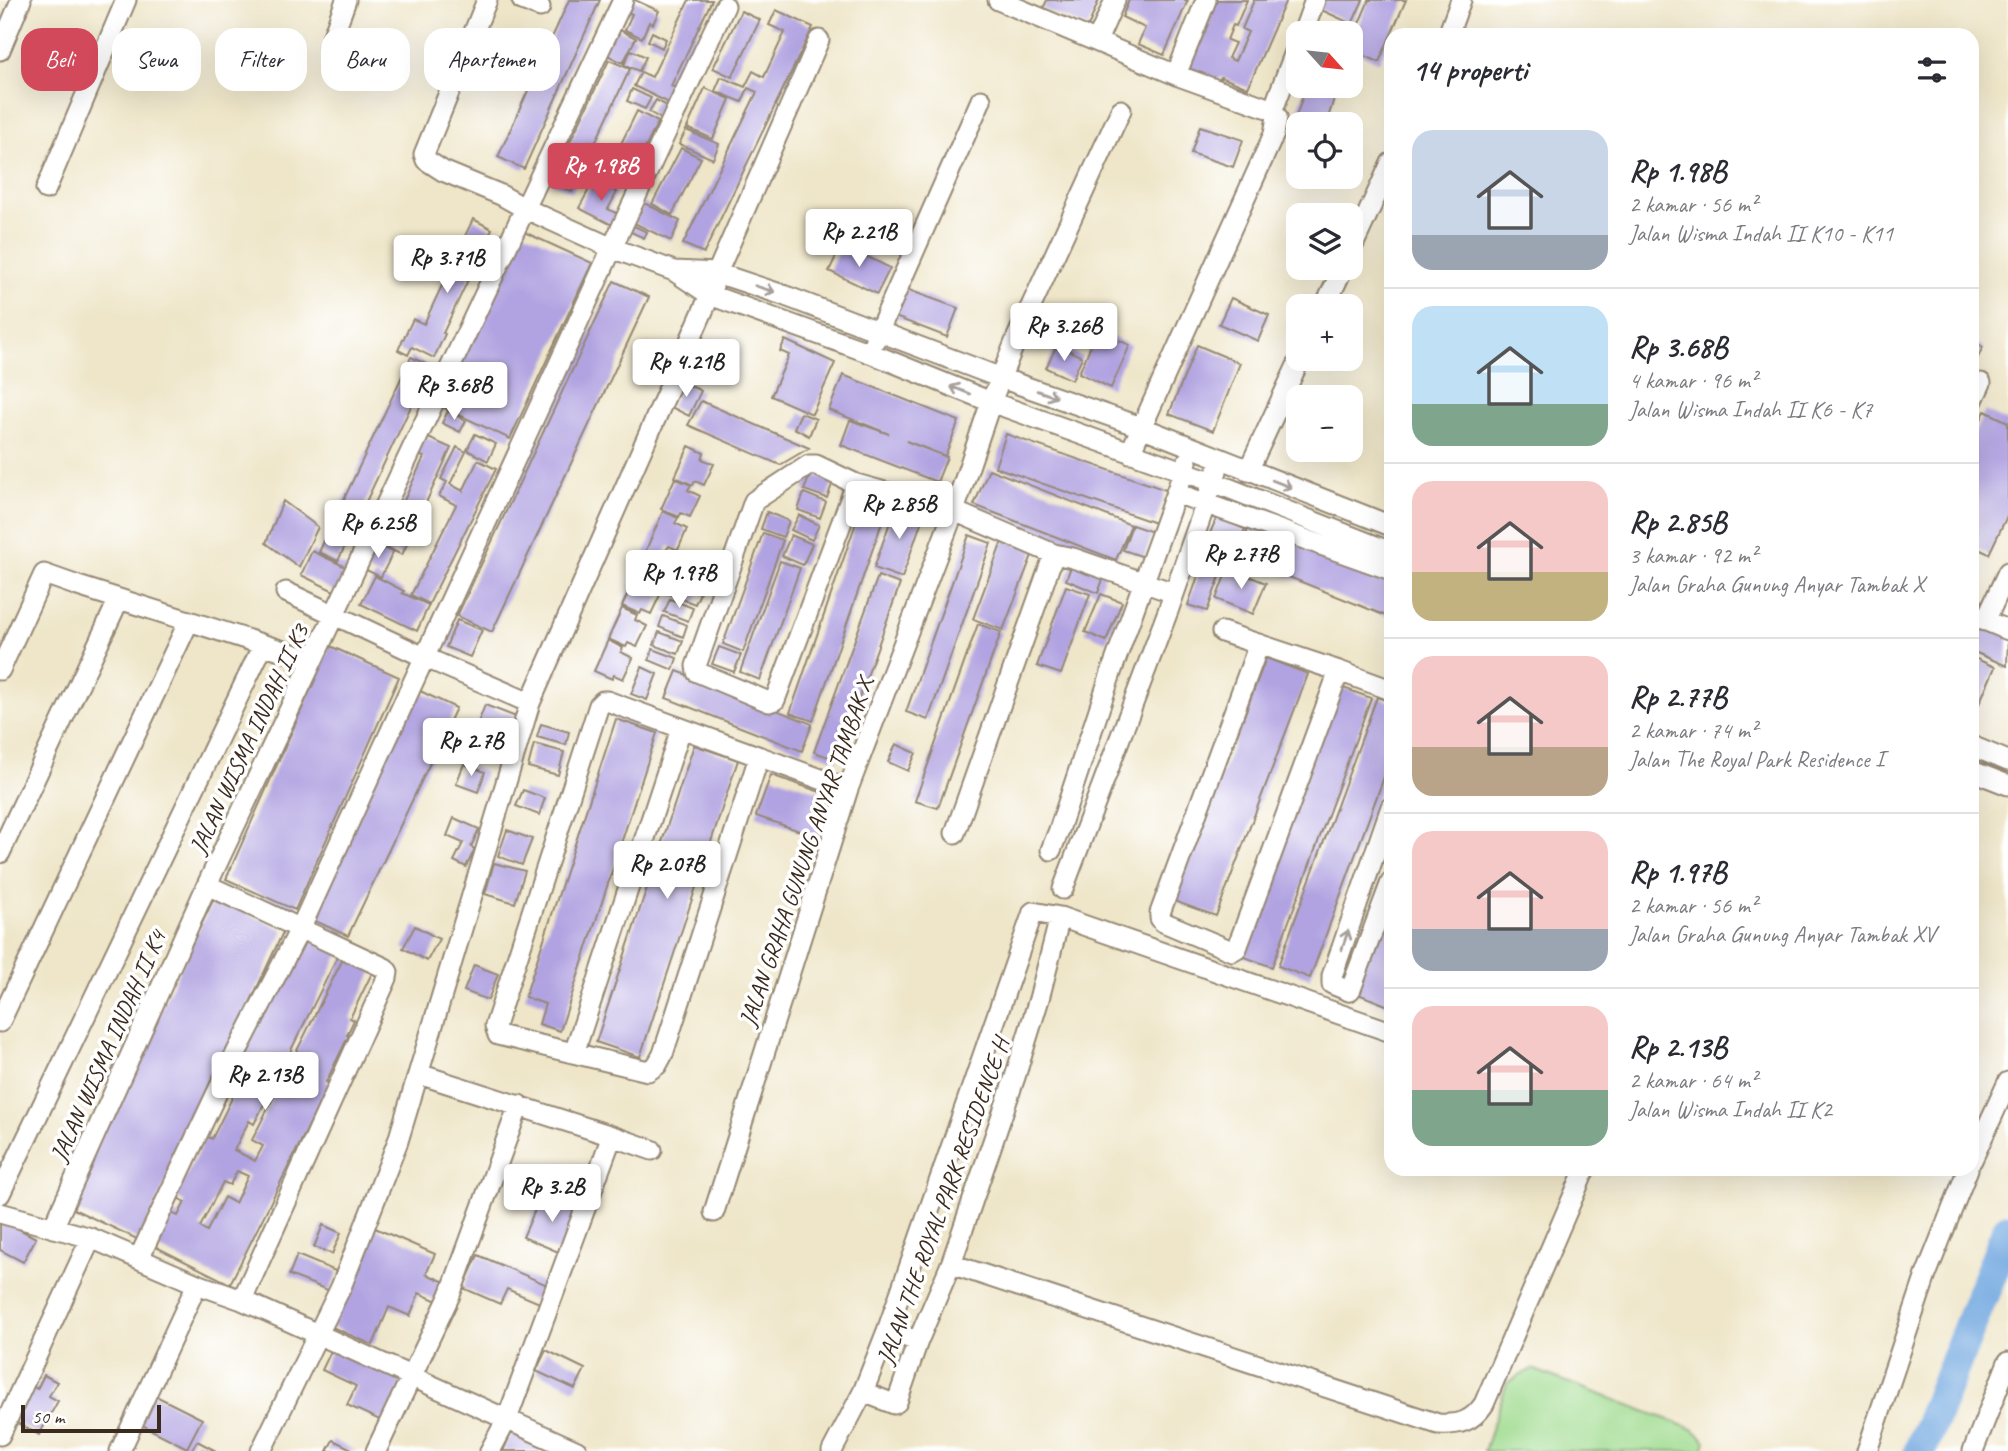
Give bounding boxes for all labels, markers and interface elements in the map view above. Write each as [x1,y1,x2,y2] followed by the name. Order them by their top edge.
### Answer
[1286,21,1363,98] north arrow
[1286,21,1363,462] map controls
[21,28,98,91] chip: Beli
[112,28,201,91] chip: Sewa
[215,28,307,91] chip: Filter
[321,28,410,91] chip: Baru
[424,28,560,91] chip: Apartemen
[1412,51,1527,89] text: 14 properti
[1913,51,1951,89] icon: filters
[1286,112,1363,189] button: locate
[529,144,673,203] pin: Rp 1.98B
[564,151,638,180] text: Rp 1.98B
[1629,152,1726,190] text: Rp 1.98B
[1468,158,1552,242] icon: home
[1629,190,1757,219] text: 2 kamar · 56 m²
[1286,203,1363,280] button: layers
[787,210,931,269] pin: Rp 2.21B
[822,217,896,246] text: Rp 2.21B
[1629,219,1893,248] text: Jalan Wisma Indah II K10 - K11
[375,236,519,295] pin: Rp 3.71B
[410,243,484,272] text: Rp 3.71B
[753,284,775,296] one-way arrow
[1286,294,1363,371] button: +
[992,304,1136,363] pin: Rp 3.26B
[1026,311,1102,340] text: Rp 3.26B
[1629,328,1727,366] text: Rp 3.68B
[1468,334,1552,418] icon: home
[614,340,758,399] pin: Rp 4.21B
[649,347,723,376] text: Rp 4.21B
[382,362,526,422] pin: Rp 3.68B
[1629,366,1757,395] text: 4 kamar · 96 m²
[416,370,492,399] text: Rp 3.68B
[950,382,972,395] one-way arrow
[1286,385,1363,462] button: −
[1035,389,1057,401] one-way arrow
[1629,395,1872,424] text: Jalan Wisma Indah II K6 - K7
[1271,478,1293,491] one-way arrow
[827,482,971,541] pin: Rp 2.85B
[862,489,936,518] text: Rp 2.85B
[306,500,450,560] pin: Rp 6.25B
[1629,503,1726,541] text: Rp 2.85B
[341,508,415,537] text: Rp 6.25B
[1468,509,1552,593] icon: home
[1169,532,1313,591] pin: Rp 2.77B
[1204,539,1278,568] text: Rp 2.77B
[1629,541,1757,570] text: 3 kamar · 92 m²
[607,550,751,610] pin: Rp 1.97B
[642,558,716,587] text: Rp 1.97B
[1629,570,1924,599] text: Jalan Graha Gunung Anyar Tambak X
[182,618,316,859] street label: JALAN WISMA INDAH II K3
[732,671,881,1031] street label: JALAN GRAHA GUNUNG ANYAR TAMBAK X
[1629,678,1726,716] text: Rp 2.77B
[1468,684,1552,768] icon: home
[1629,716,1757,745] text: 2 kamar · 74 m²
[406,718,536,778] pin: Rp 2.7B
[439,726,503,755] text: Rp 2.7B
[1629,745,1884,774] text: Jalan The Royal Park Residence I
[595,842,739,901] pin: Rp 2.07B
[630,849,704,878] text: Rp 2.07B
[1629,853,1726,891] text: Rp 1.97B
[1468,859,1552,943] icon: home
[1629,891,1757,920] text: 2 kamar · 56 m²
[1629,920,1936,949] text: Jalan Graha Gunung Anyar Tambak XV
[43,924,173,1167] street label: JALAN WISMA INDAH II K4
[1339,930,1352,952] one-way arrow
[1629,1028,1727,1066] text: Rp 2.13B
[870,1031,1017,1369] street label: JALAN THE ROYAL PARK RESIDENCE H
[1468,1034,1552,1118] icon: home
[193,1052,337,1112] pin: Rp 2.13B
[228,1060,302,1089] text: Rp 2.13B
[1629,1066,1757,1095] text: 2 kamar · 64 m²
[1629,1095,1832,1124] text: Jalan Wisma Indah II K2
[487,1164,617,1224] pin: Rp 3.2B
[520,1172,584,1201] text: Rp 3.2B
[21,1402,161,1434] scale bar
[32,1405,64,1429] text: 50 m

